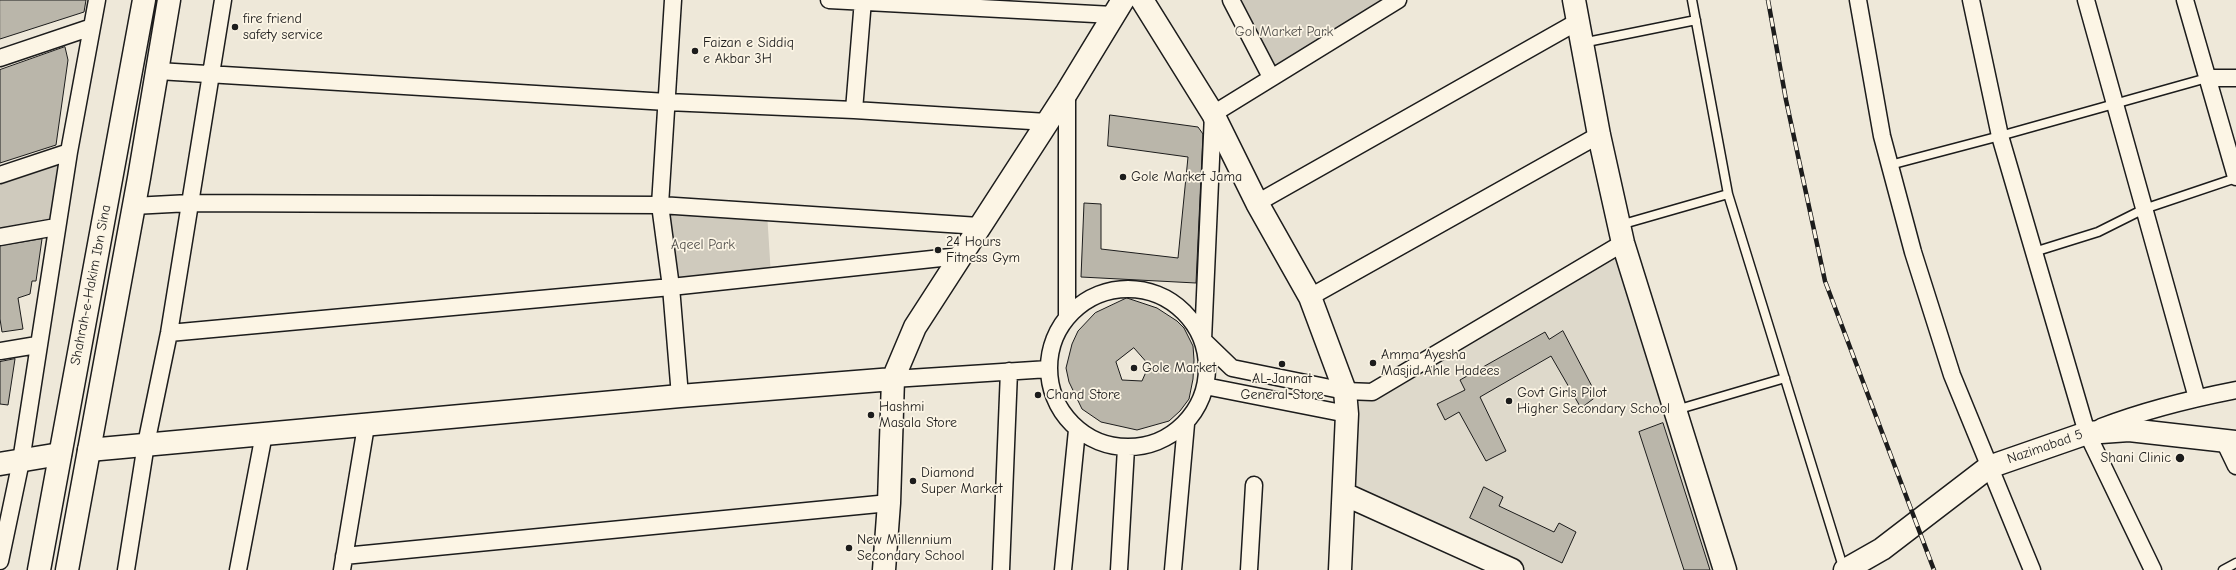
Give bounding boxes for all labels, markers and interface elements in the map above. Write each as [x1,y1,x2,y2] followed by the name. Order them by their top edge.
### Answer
[243,11,323,44] place label: fire friend safety service
[230,22,240,32] marker: fire friend safety service
[1235,24,1333,40] park label: Gol Market Park
[703,35,794,68] place label: Faizan e Siddiq e Akbar 3H
[690,46,700,56] marker: Faizan e Siddiq e Akbar 3H
[1131,169,1242,185] place label: Gole Market Jama
[1118,172,1128,182] marker: Gole Market Jama
[67,203,115,367] street label: Shahrah-e-Hakim Ibn Sina
[946,234,1020,266] place label: 24 Hours Fitness Gym
[671,237,735,253] park label: Aqeel Park
[933,245,943,255] marker: 24 Hours Fitness Gym
[1381,347,1499,380] place label: Amma Ayesha Masjid Ahle Hadees
[1368,358,1378,368] marker: Amma Ayesha Masjid Ahle Hadees
[1277,359,1287,369] marker: AL-Jannat General Store
[1142,360,1216,376] place label: Gole Market
[1129,363,1139,373] marker: Gole Market
[1240,371,1324,404] place label: AL-Jannat General Store
[1517,385,1670,418] place label: Govt Girls Pilot Higher Secondary School
[1046,387,1120,403] place label: Chand Store
[1033,390,1043,400] marker: Chand Store
[1504,396,1514,406] marker: Govt Girls Pilot Higher Secondary School
[879,399,957,432] place label: Hashmi Masala Store
[866,410,876,420] marker: Hashmi Masala Store
[2005,426,2085,468] street label: Nazimabad 5
[2100,450,2171,466] place label: Shani Clinic
[2174,452,2186,464] marker: Shani Clinic
[921,465,1003,498] place label: Diamond Super Market
[908,476,918,486] marker: Diamond Super Market
[857,532,965,564] place label: New Millennium Secondary School
[844,543,854,553] marker: New Millennium Secondary School

